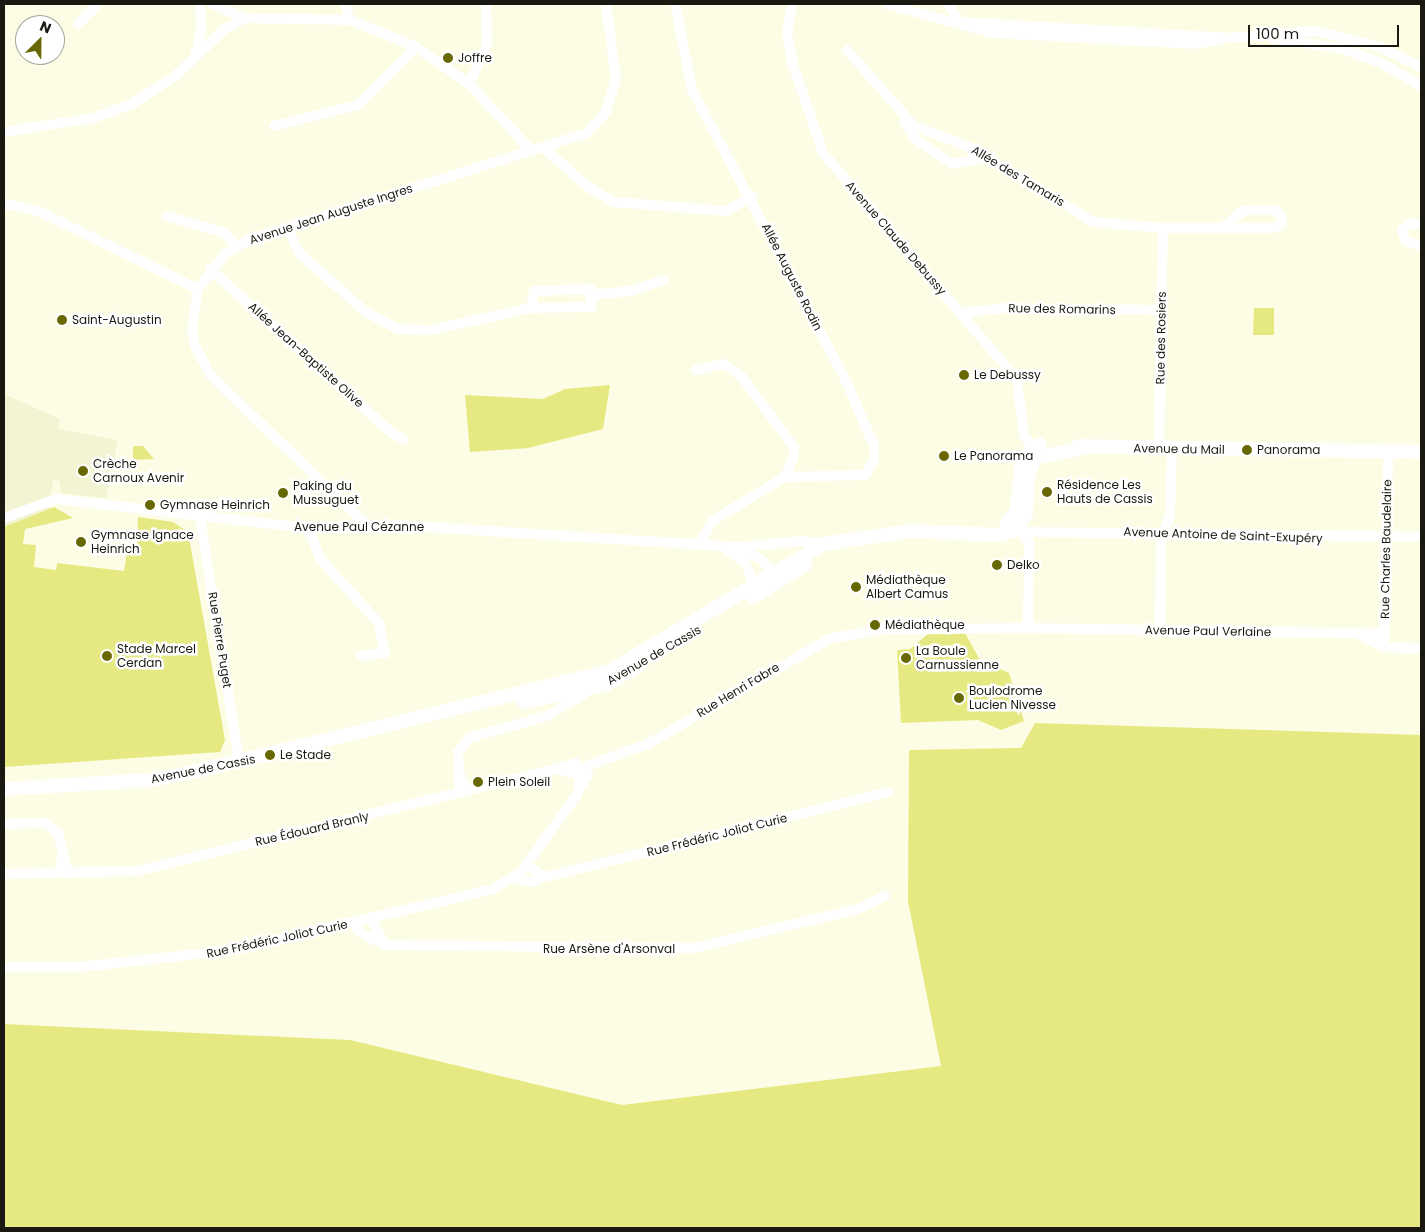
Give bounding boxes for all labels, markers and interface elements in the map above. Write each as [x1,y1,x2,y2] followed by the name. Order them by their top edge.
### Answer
[15,15,65,65] north arrow
[1250,15,1401,47] scale bar
[37,16,54,38] text: N
[1256,23,1299,44] text: 100 m
[458,51,492,65] place label: Joffre
[442,52,454,64] marker: Joffre
[969,143,1067,209] street label: Allée des Tamaris
[843,178,949,298] street label: Avenue Claude Debussy
[248,181,414,247] street label: Avenue Jean Auguste Ingres
[759,221,825,333] street label: Allée Auguste Rodin
[1153,291,1169,385] street label: Rue des Rosiers
[245,299,367,411] street label: Allée Jean-Baptiste Olive
[1008,301,1116,317] street label: Rue des Romarins
[72,313,162,327] place label: Saint-Augustin
[56,314,68,326] marker: Saint-Augustin
[974,368,1041,382] place label: Le Debussy
[958,369,970,381] marker: Le Debussy
[1133,441,1225,457] street label: Avenue du Mail
[1257,443,1320,457] place label: Panorama
[1241,444,1253,456] marker: Panorama
[954,449,1033,463] place label: Le Panorama
[938,450,950,462] marker: Le Panorama
[93,457,184,485] place label: Crèche Carnoux Avenir
[77,465,89,477] marker: Crèche Carnoux Avenir
[1057,478,1153,506] place label: Résidence Les Hauts de Cassis
[293,479,359,507] place label: Paking du Mussuguet
[1378,479,1394,619] street label: Rue Charles Baudelaire
[1041,486,1053,498] marker: Résidence Les Hauts de Cassis
[277,487,289,499] marker: Paking du Mussuguet
[160,498,270,512] place label: Gymnase Heinrich
[144,499,156,511] marker: Gymnase Heinrich
[294,520,424,534] street label: Avenue Paul Cézanne
[1123,524,1323,546] street label: Avenue Antoine de Saint-Exupéry
[91,528,194,556] place label: Gymnase Ignace Heinrich
[75,536,87,548] marker: Gymnase Ignace Heinrich
[1007,558,1040,572] place label: Delko
[991,559,1003,571] marker: Delko
[866,573,948,601] place label: Médiathèque Albert Camus
[850,581,862,593] marker: Médiathèque Albert Camus
[205,591,235,689] street label: Rue Pierre Puget
[885,618,965,632] place label: Médiathèque
[869,619,881,631] marker: Médiathèque
[604,622,704,688] street label: Avenue de Cassis
[1145,623,1271,639] street label: Avenue Paul Verlaine
[117,642,196,670] place label: Stade Marcel Cerdan
[916,644,999,672] place label: La Boule Carnussienne
[101,650,113,662] marker: Stade Marcel Cerdan
[900,652,912,664] marker: La Boule Carnussienne
[694,660,782,720] street label: Rue Henri Fabre
[969,684,1056,712] place label: Boulodrome Lucien Nivesse
[953,692,965,704] marker: Boulodrome Lucien Nivesse
[280,748,331,762] place label: Le Stade
[264,749,276,761] marker: Le Stade
[150,752,256,786] street label: Avenue de Cassis
[488,775,550,789] place label: Plein Soleil
[472,776,484,788] marker: Plein Soleil
[254,809,370,849] street label: Rue Édouard Branly
[645,811,789,859] street label: Rue Frédéric Joliot Curie
[205,917,349,961] street label: Rue Frédéric Joliot Curie
[543,942,675,956] street label: Rue Arsène d'Arsonval

